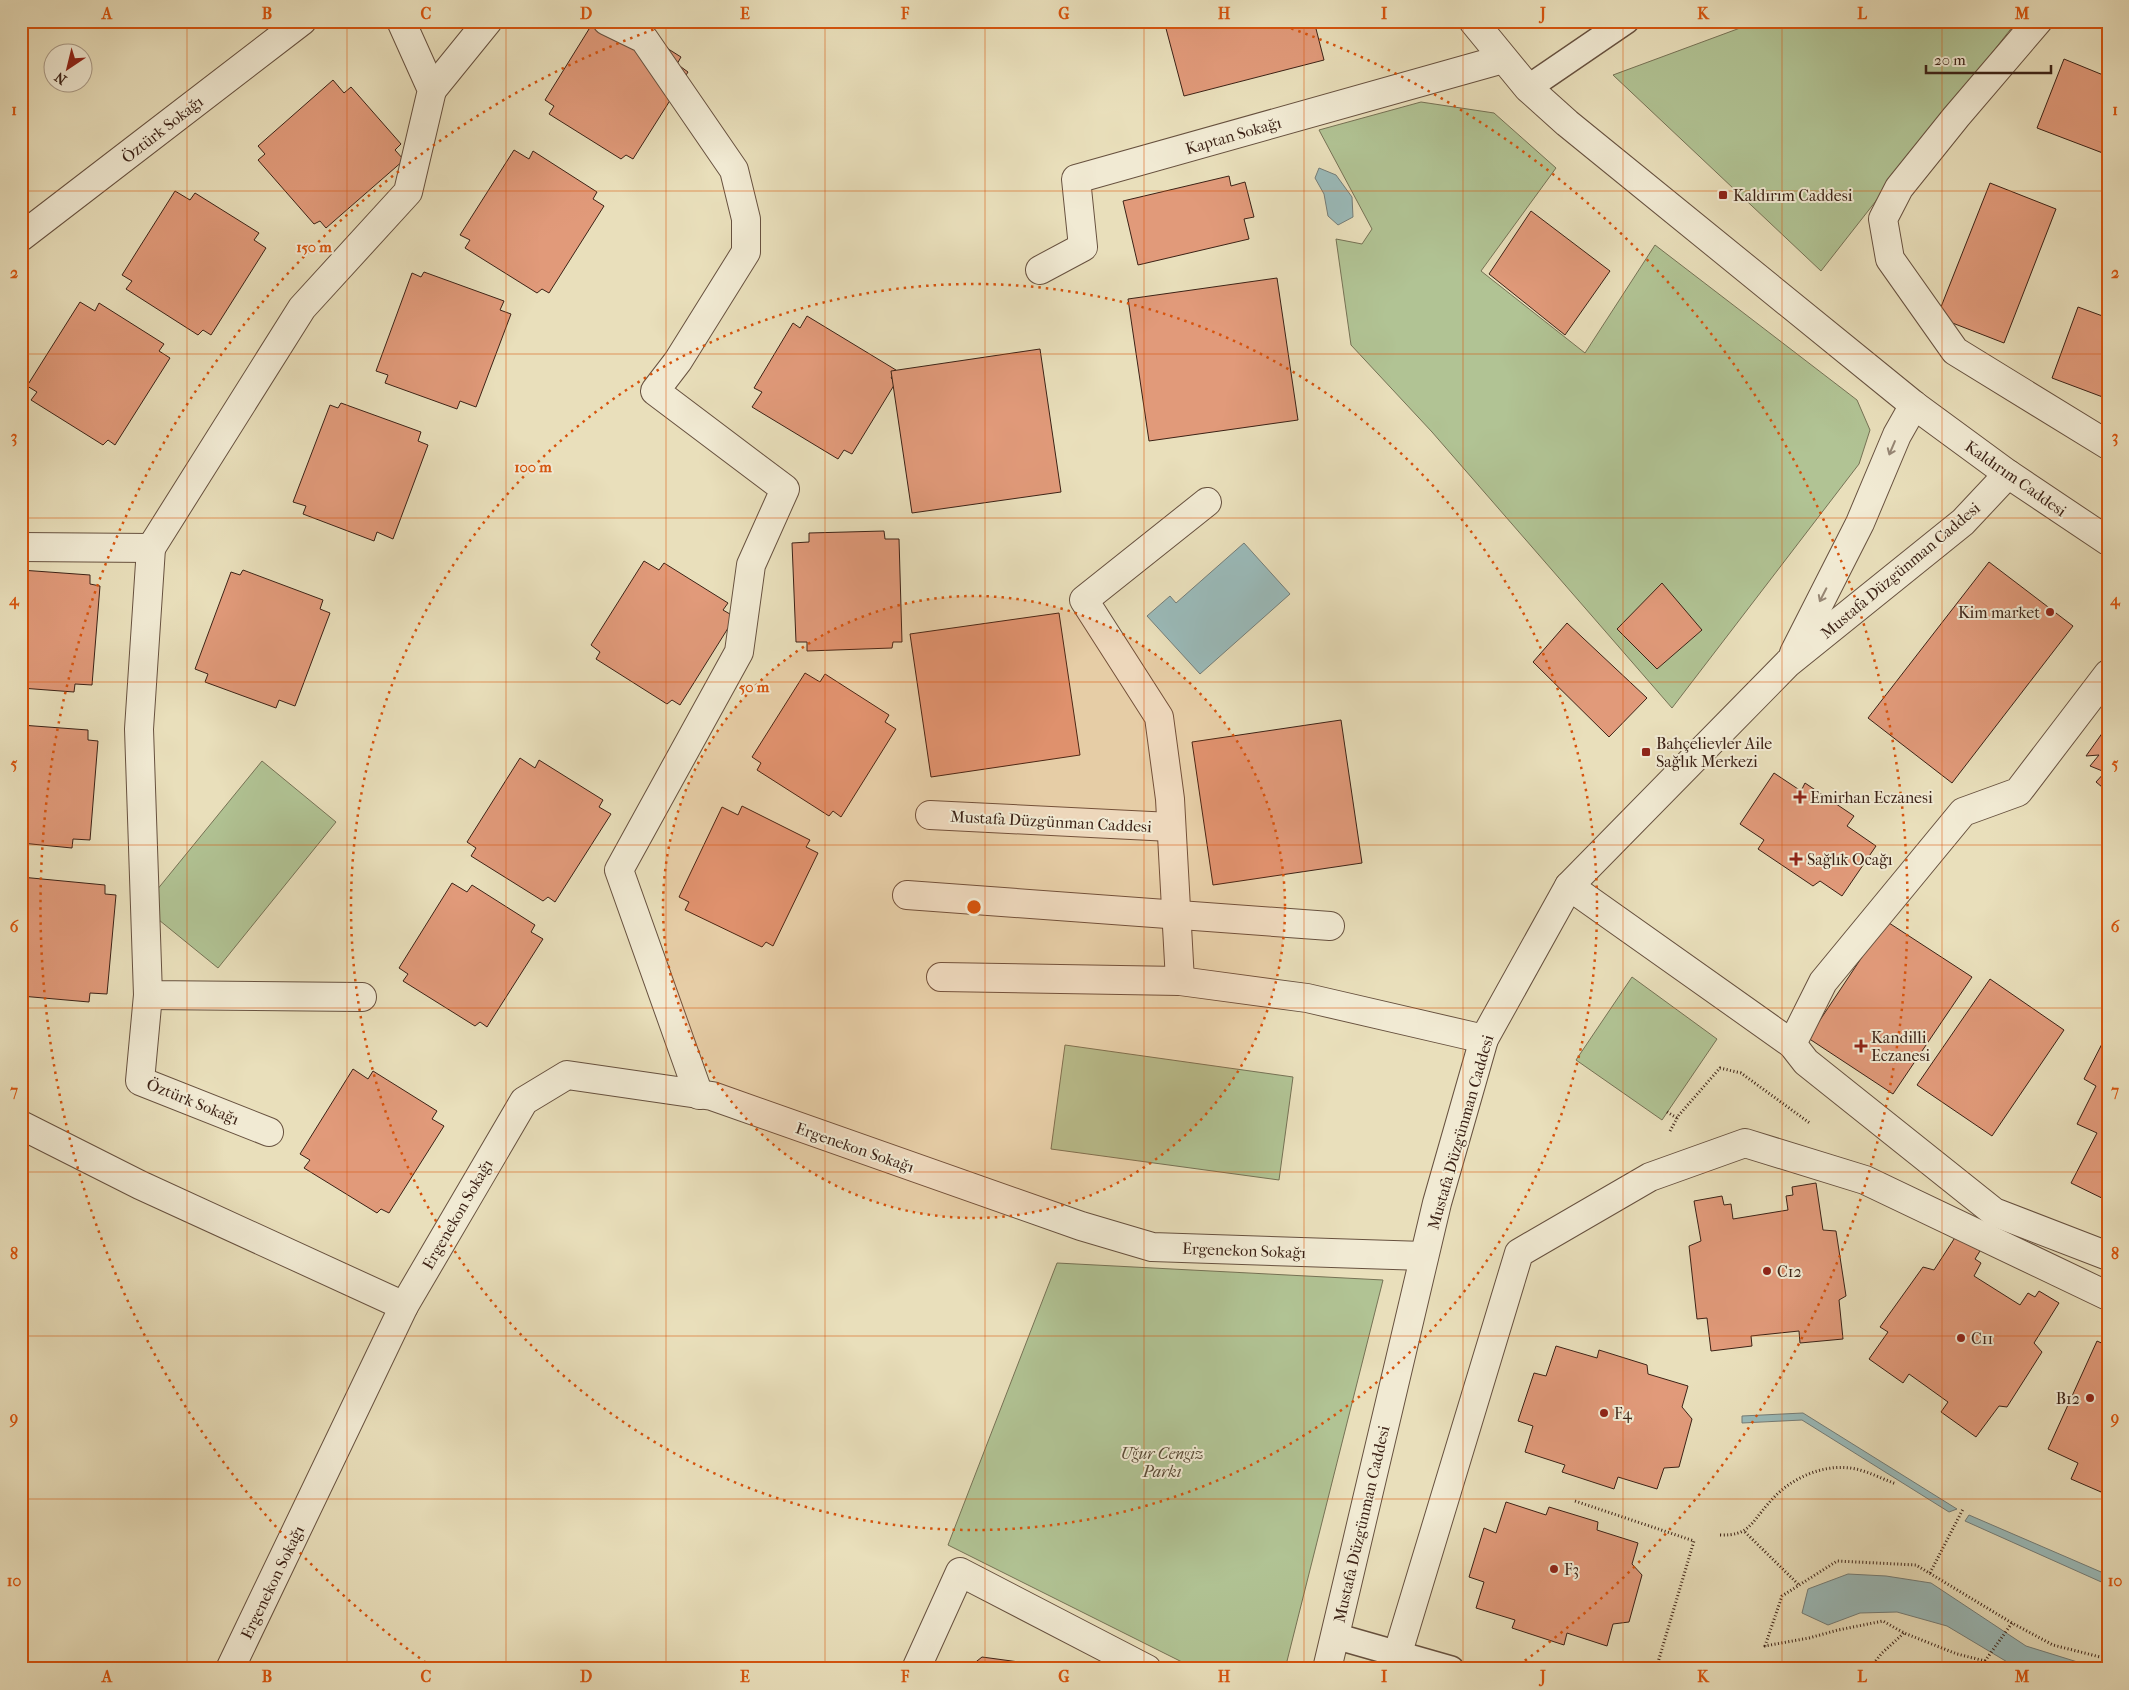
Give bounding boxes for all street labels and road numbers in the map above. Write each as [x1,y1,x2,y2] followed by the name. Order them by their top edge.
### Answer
[118,92,207,167] street label: Öztürk Sokağı
[1183,113,1284,158] street label: Kaptan Sokağı
[1961,436,2070,521] street label: Kaldırım Caddesi
[1817,498,1984,642] street label: Mustafa Düzgünman Caddesi
[950,807,1152,836] street label: Mustafa Düzgünman Caddesi
[1424,1032,1497,1232] street label: Mustafa Düzgünman Caddesi
[144,1074,242,1129] street label: Öztürk Sokağı
[793,1118,917,1177] street label: Ergenekon Sokağı
[418,1156,497,1273] street label: Ergenekon Sokağı
[1182,1239,1306,1262] street label: Ergenekon Sokağı
[1330,1423,1393,1625] street label: Mustafa Düzgünman Caddesi
[237,1522,308,1642] street label: Ergenekon Sokağı

